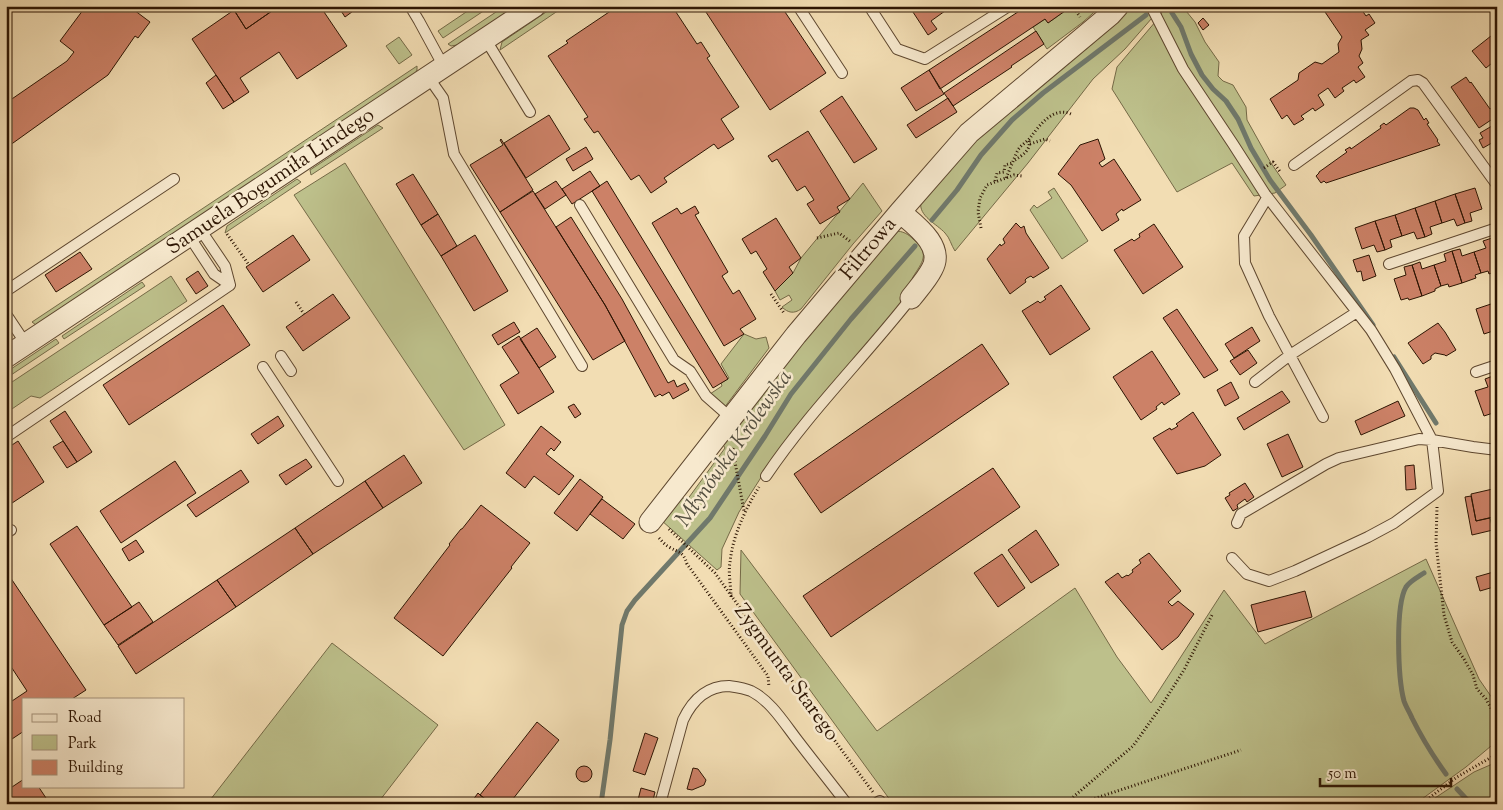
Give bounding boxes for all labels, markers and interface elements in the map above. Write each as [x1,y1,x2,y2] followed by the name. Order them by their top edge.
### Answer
[161,101,381,263] street label: Samuela Bogumiła Lindego
[834,211,905,287] street label: Filtrowa
[669,364,801,534] water label: Młynówka Królewska
[726,598,846,748] street label: Zygmunta Starego
[22,698,185,788] legend
[68,708,102,729] text: Road
[68,734,97,755] text: Park
[1320,755,1452,787] scale bar
[68,758,123,779] text: Building
[1327,764,1357,785] text: 50 m

